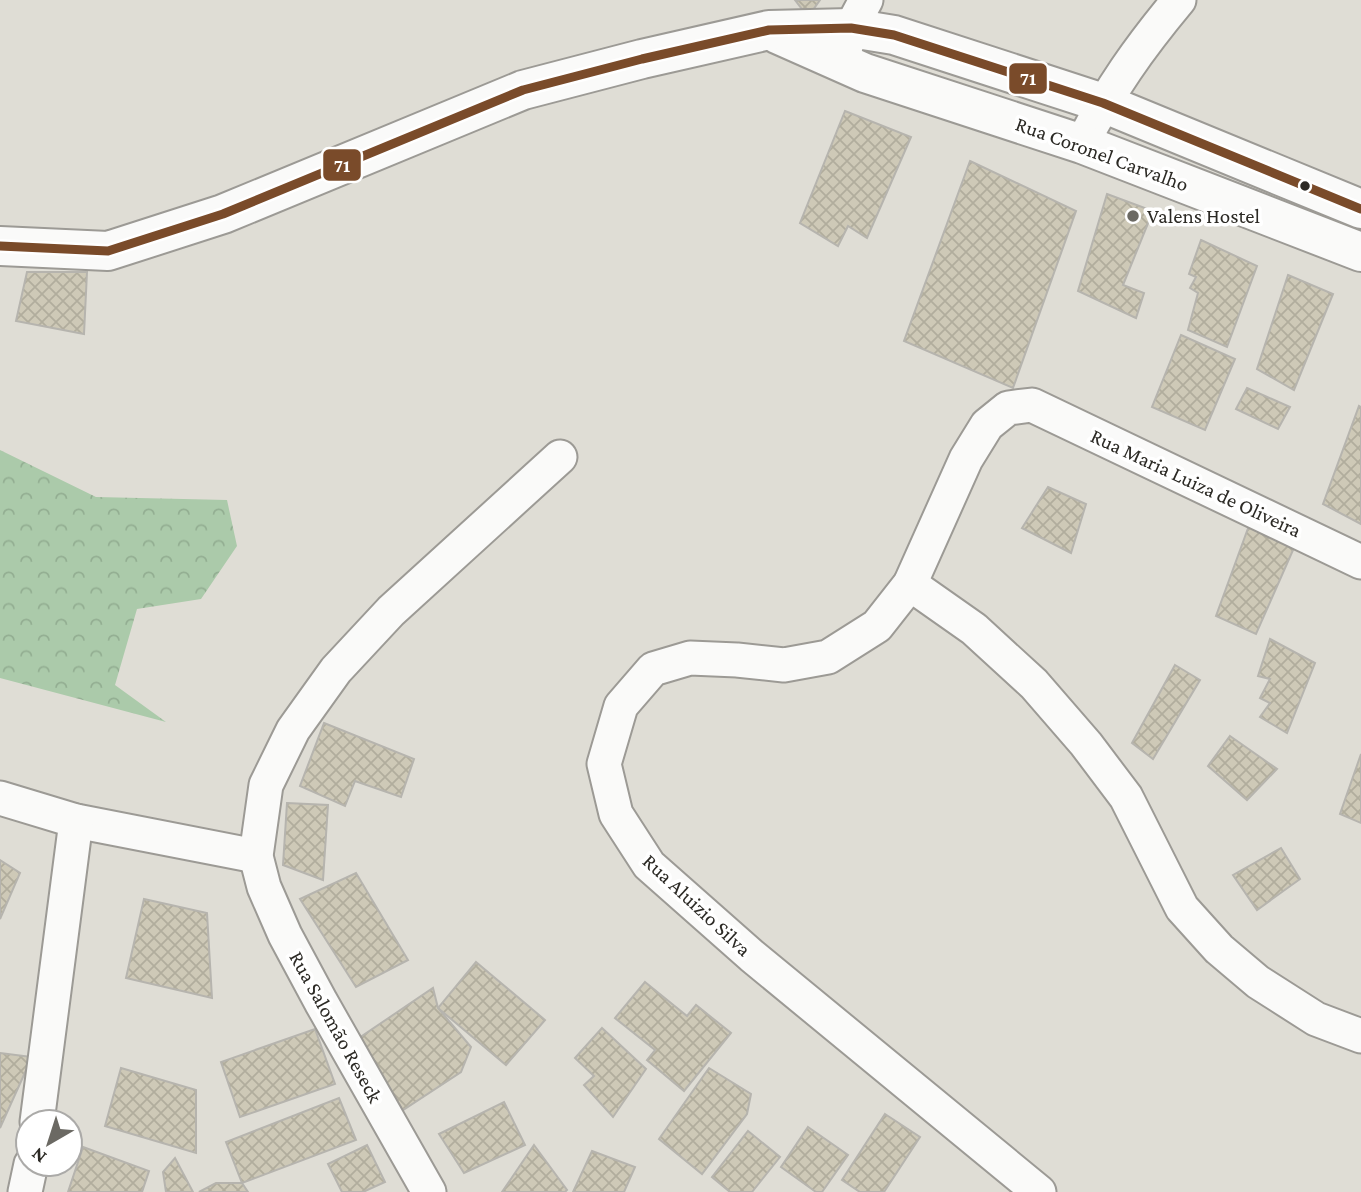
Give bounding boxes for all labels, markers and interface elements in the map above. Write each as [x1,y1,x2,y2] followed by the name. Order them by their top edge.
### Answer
[1008,62,1048,95] line badge: 71
[1020,68,1036,89] text: 71
[1012,112,1192,196] street label: Rua Coronel Carvalho
[322,148,362,182] line badge: 71
[334,155,350,176] text: 71
[1298,179,1312,193] unlabelled marker
[1147,204,1260,228] place label: Valens Hostel
[1125,208,1141,224] marker: Valens Hostel
[1087,424,1305,543] street label: Rua Maria Luiza de Oliveira
[638,849,756,961] street label: Rua Aluizio Silva
[284,947,388,1107] street label: Rua Salomão Reseck
[14,1108,84,1178] north arrow
[27,1144,50,1168] text: N

